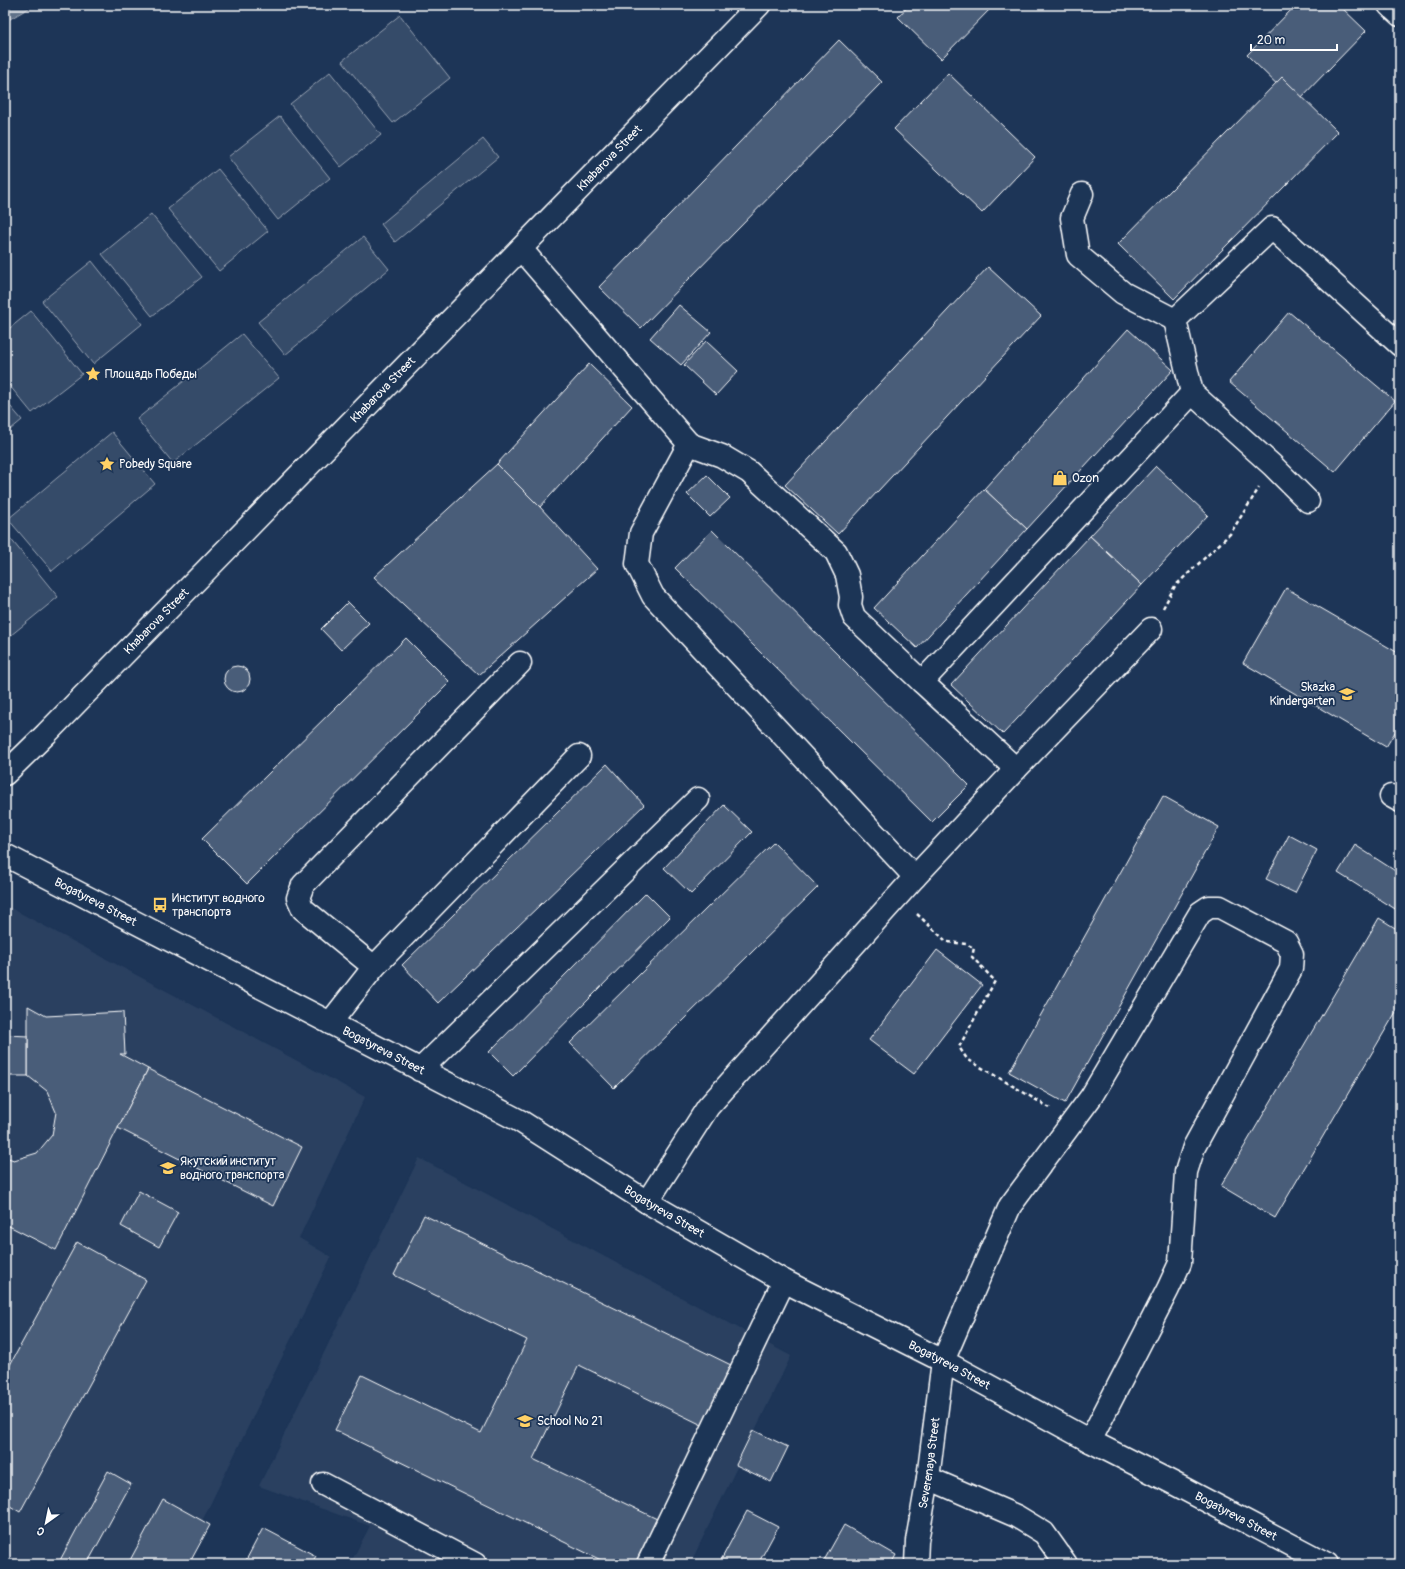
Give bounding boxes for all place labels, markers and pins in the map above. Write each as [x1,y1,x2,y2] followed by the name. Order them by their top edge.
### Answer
[84,365,102,383] place icon: Площадь Победы
[105,367,197,382] place label: Площадь Победы
[98,455,116,473] place icon: Pobedy Square
[119,457,192,472] place label: Pobedy Square
[1051,469,1069,487] shop icon: Ozon
[1072,471,1099,486] place label: Ozon
[1270,680,1335,709] place label: Skazka Kindergarten
[1338,685,1356,703] school or university icon: Skazka Kindergarten
[172,891,265,920] place label: Институт водного транспорта
[151,896,169,914] bus stop icon: Институт водного транспорта
[180,1154,285,1183] place label: Якутский институт водного транспорта
[159,1159,177,1177] school or university icon: Якутский институт водного транспорта
[516,1412,534,1430] school or university icon: School № 21
[537,1414,603,1429] place label: School № 21

